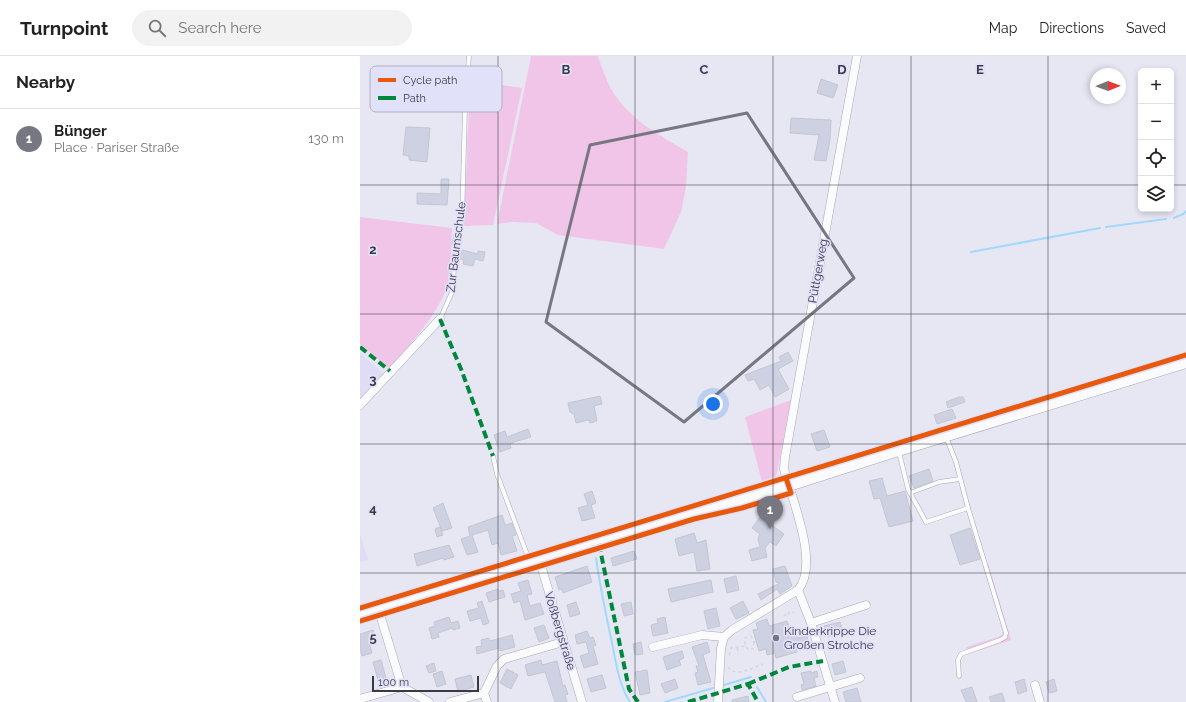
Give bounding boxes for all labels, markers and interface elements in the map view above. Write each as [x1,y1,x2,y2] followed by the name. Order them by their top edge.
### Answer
[132,10,412,46] search box
[20,17,108,39] text: Turnpoint
[146,17,168,39] icon: search
[178,19,262,37] text: Search here
[989,20,1017,36] text: Map
[1039,20,1104,36] text: Directions
[1126,20,1166,36] text: Saved
[562,62,571,77] text: B
[700,62,709,77] text: C
[837,62,847,77] text: D
[976,62,984,77] text: E
[370,66,502,112] legend
[1090,68,1126,104] north arrow
[1138,68,1174,212] map controls
[1138,68,1174,104] button: +
[16,72,75,92] text: Nearby
[403,74,457,87] text: Cycle path
[403,92,426,105] text: Path
[1138,104,1174,140] button: −
[54,122,107,140] text: Bünger
[26,131,32,146] text: 1
[308,131,344,146] text: 130 m
[54,140,179,155] text: Place · Pariser Straße
[1138,140,1174,176] button: locate
[1138,176,1174,212] button: layers
[444,201,468,293] street label: Zur Baumschule
[805,238,831,304] street label: Püttgerweg
[369,242,377,257] text: 2
[369,372,377,387] text: 3
[703,394,723,414] your location
[757,496,783,529] pin: 1
[369,501,377,516] text: 4
[541,590,579,672] street label: Voßbergstraße
[784,624,876,652] place label: Kinderkrippe Die Großen Strolche
[369,630,377,645] text: 5
[771,633,781,643] marker: Kinderkrippe Die Großen Strolche
[372,674,479,693] scale bar
[378,676,409,689] text: 100 m

